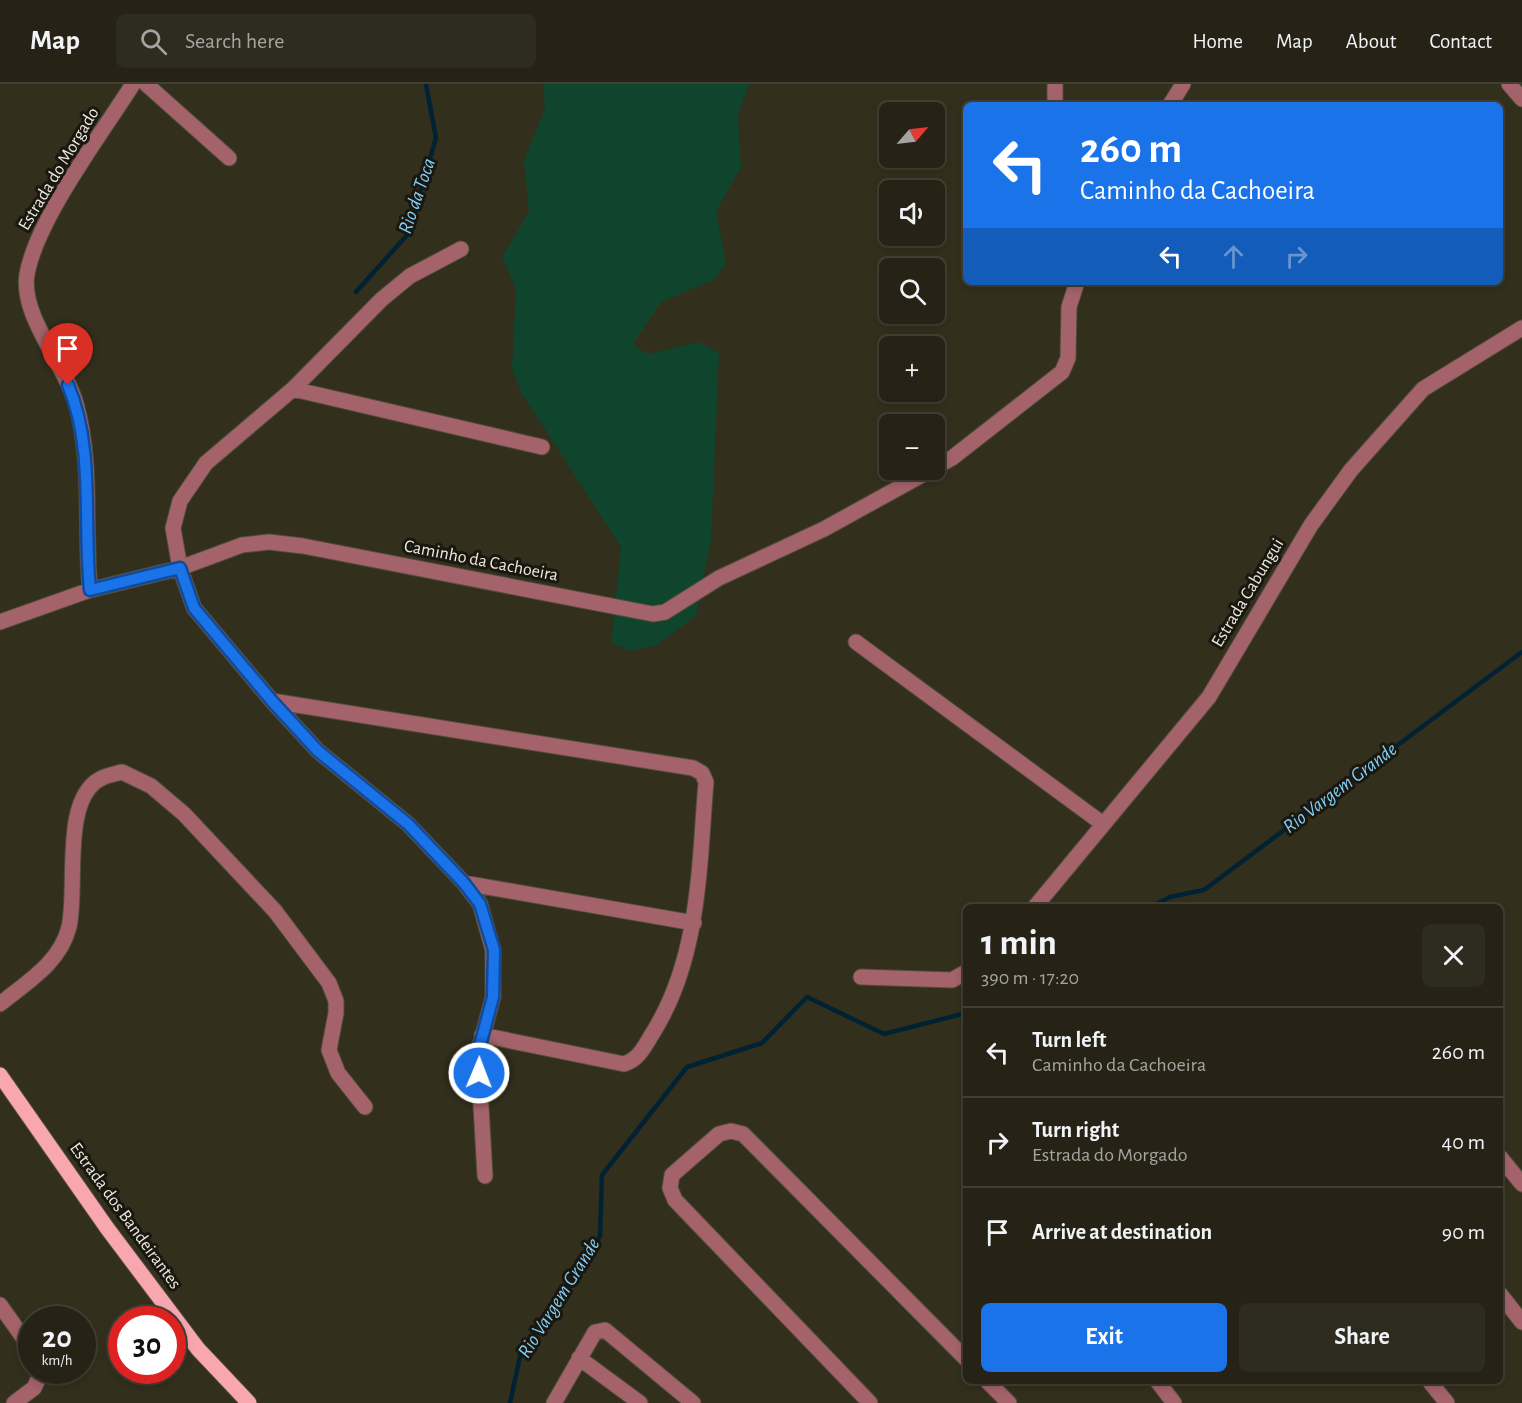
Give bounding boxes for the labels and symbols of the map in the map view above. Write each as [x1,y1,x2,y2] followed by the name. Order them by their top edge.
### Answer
[879,102,945,168] north arrow
[15,104,103,234] street label: Estrada do Morgado
[395,156,439,236] water label: Rio da Toca
[42,323,93,385] pin
[1209,536,1287,650] street label: Estrada Cabungui
[402,537,560,585] street label: Caminho da Cachoeira
[1279,739,1401,837] water label: Rio Vargem Grande
[447,1041,511,1105] position arrow
[66,1140,184,1292] street label: Estrada dos Bandeirantes
[514,1234,604,1361] water label: Rio Vargem Grande
[108,1306,186,1384] speed limit sign: 30

